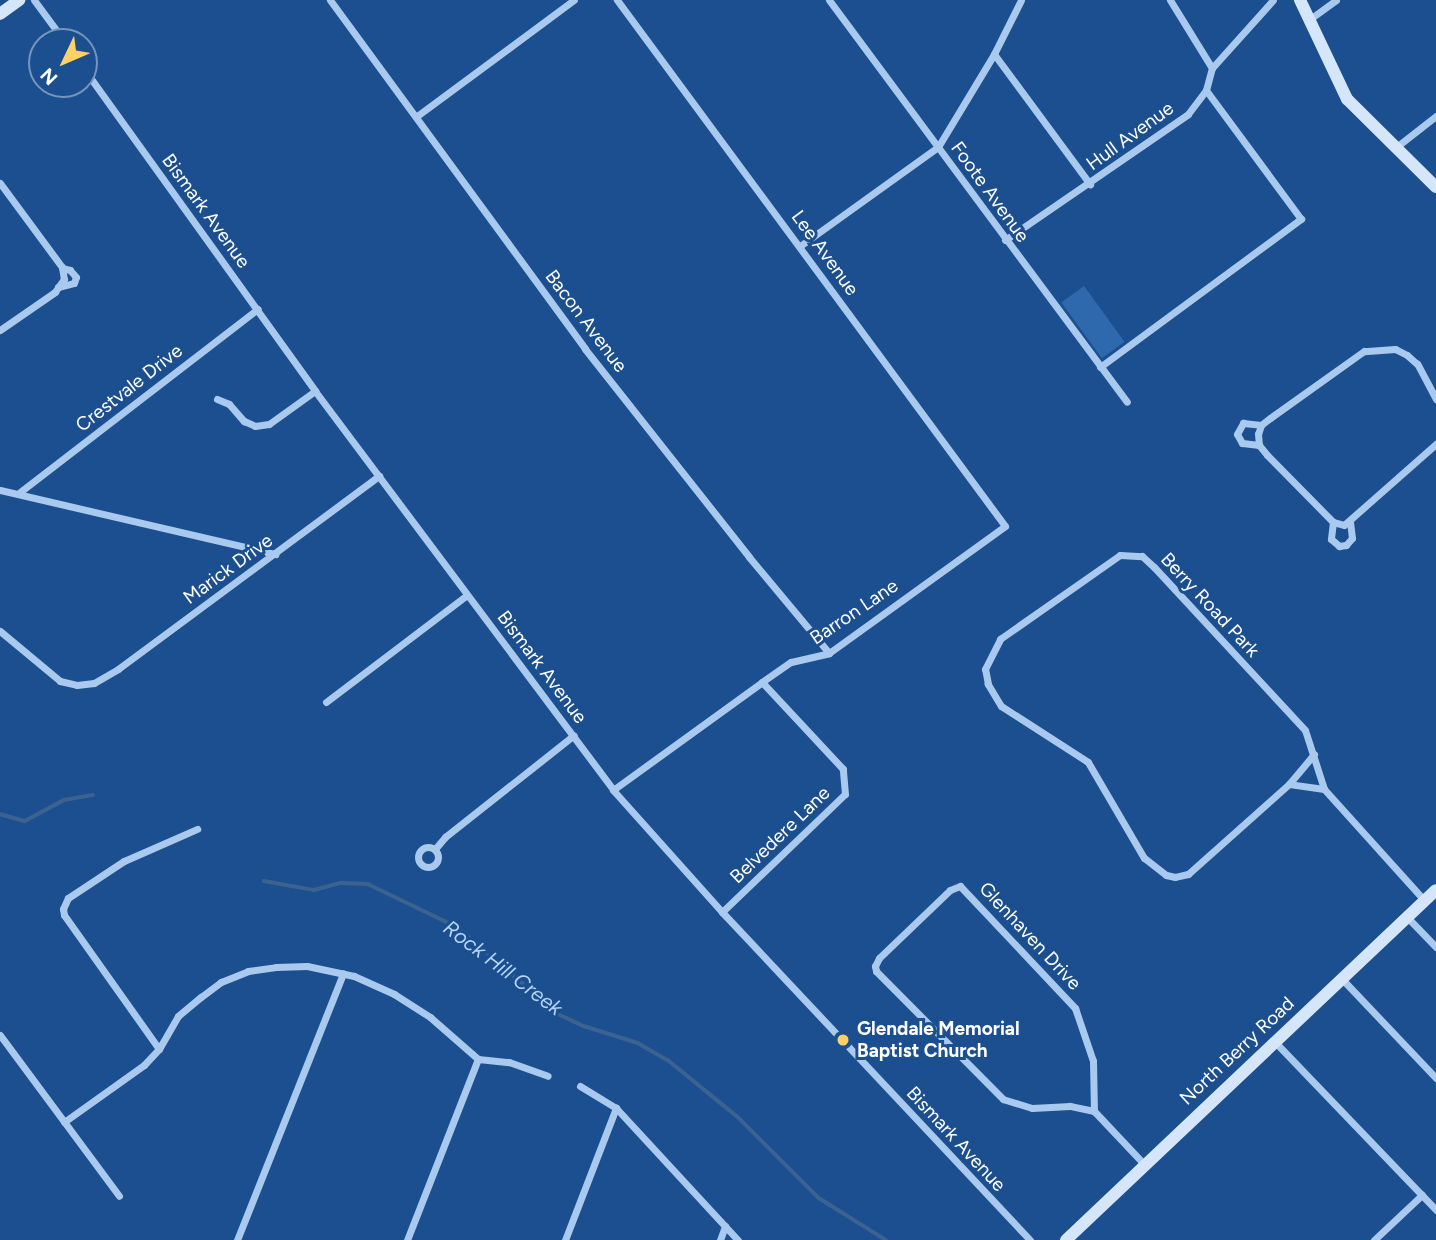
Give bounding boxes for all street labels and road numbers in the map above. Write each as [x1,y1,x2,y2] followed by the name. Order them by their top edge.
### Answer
[1082,97,1178,175] street label: Hull Avenue
[946,137,1034,247] street label: Foote Avenue
[157,150,255,272] street label: Bismark Avenue
[787,206,863,300] street label: Lee Avenue
[540,265,632,377] street label: Bacon Avenue
[71,339,187,437] street label: Crestvale Drive
[179,529,277,609] street label: Marick Drive
[1156,548,1264,662] street label: Berry Road Park
[806,574,902,650] street label: Barron Lane
[492,606,592,728] street label: Bismark Avenue
[725,782,835,888] street label: Belvedere Lane
[974,877,1086,995] street label: Glenhaven Drive
[1175,992,1299,1110] street label: North Berry Road
[902,1082,1010,1196] street label: Bismark Avenue

